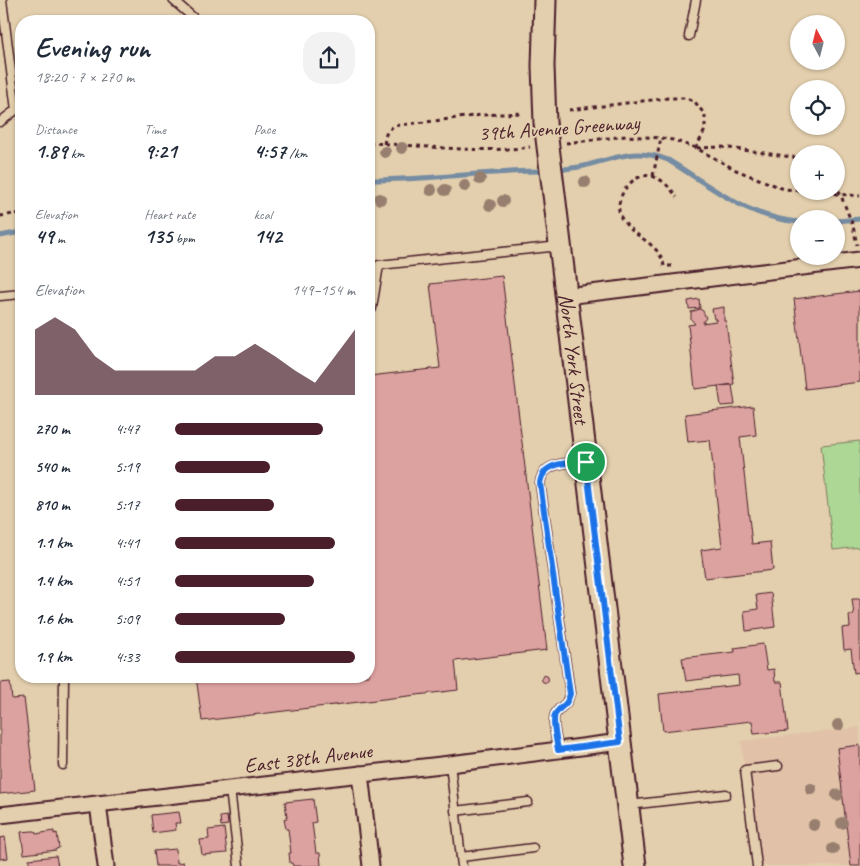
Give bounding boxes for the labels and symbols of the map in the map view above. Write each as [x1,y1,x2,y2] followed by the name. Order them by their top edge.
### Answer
[790,15,845,70] north arrow
[478,109,642,147] street label: 39th Avenue Greenway
[553,292,595,428] street label: North York Street
[565,441,607,483] pin
[243,737,374,779] street label: East 38th Avenue

